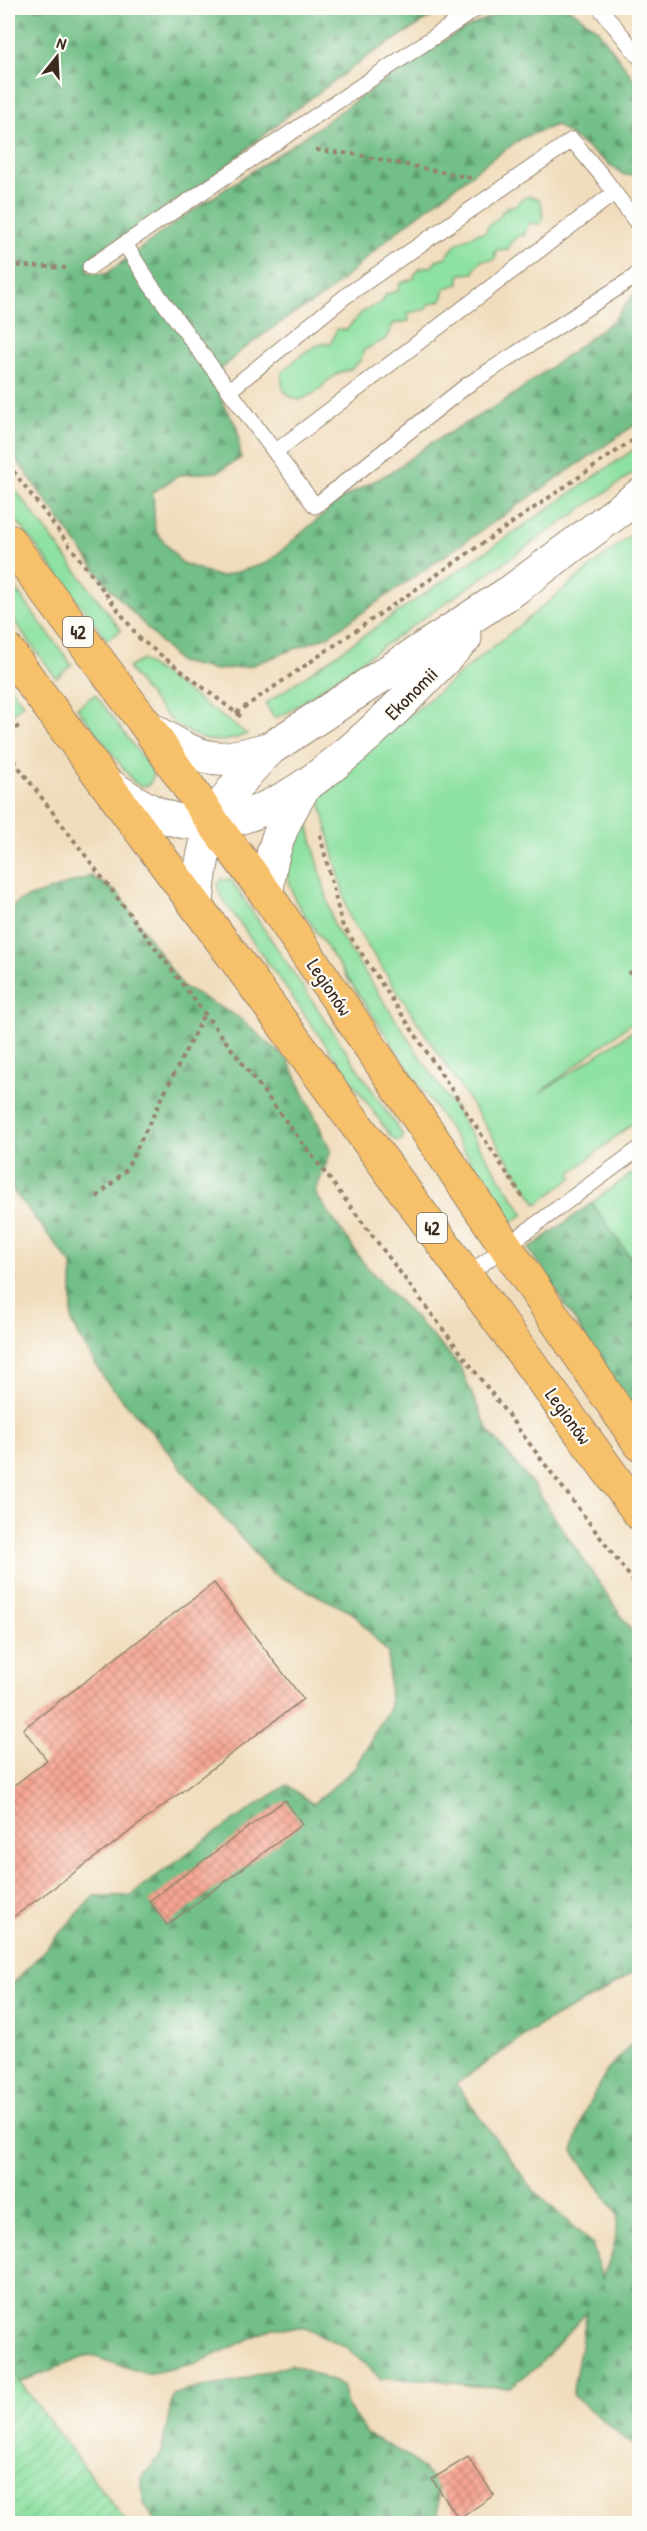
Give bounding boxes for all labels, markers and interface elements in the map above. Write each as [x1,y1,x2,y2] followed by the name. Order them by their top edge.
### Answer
[27,27,87,87] north arrow
[54,31,70,55] text: N
[63,617,93,647] road number: 42
[379,661,443,725] street label: Ekonomii
[301,953,359,1021] street label: Legionów
[417,1213,447,1243] road number: 42
[540,1382,598,1450] street label: Legionów

